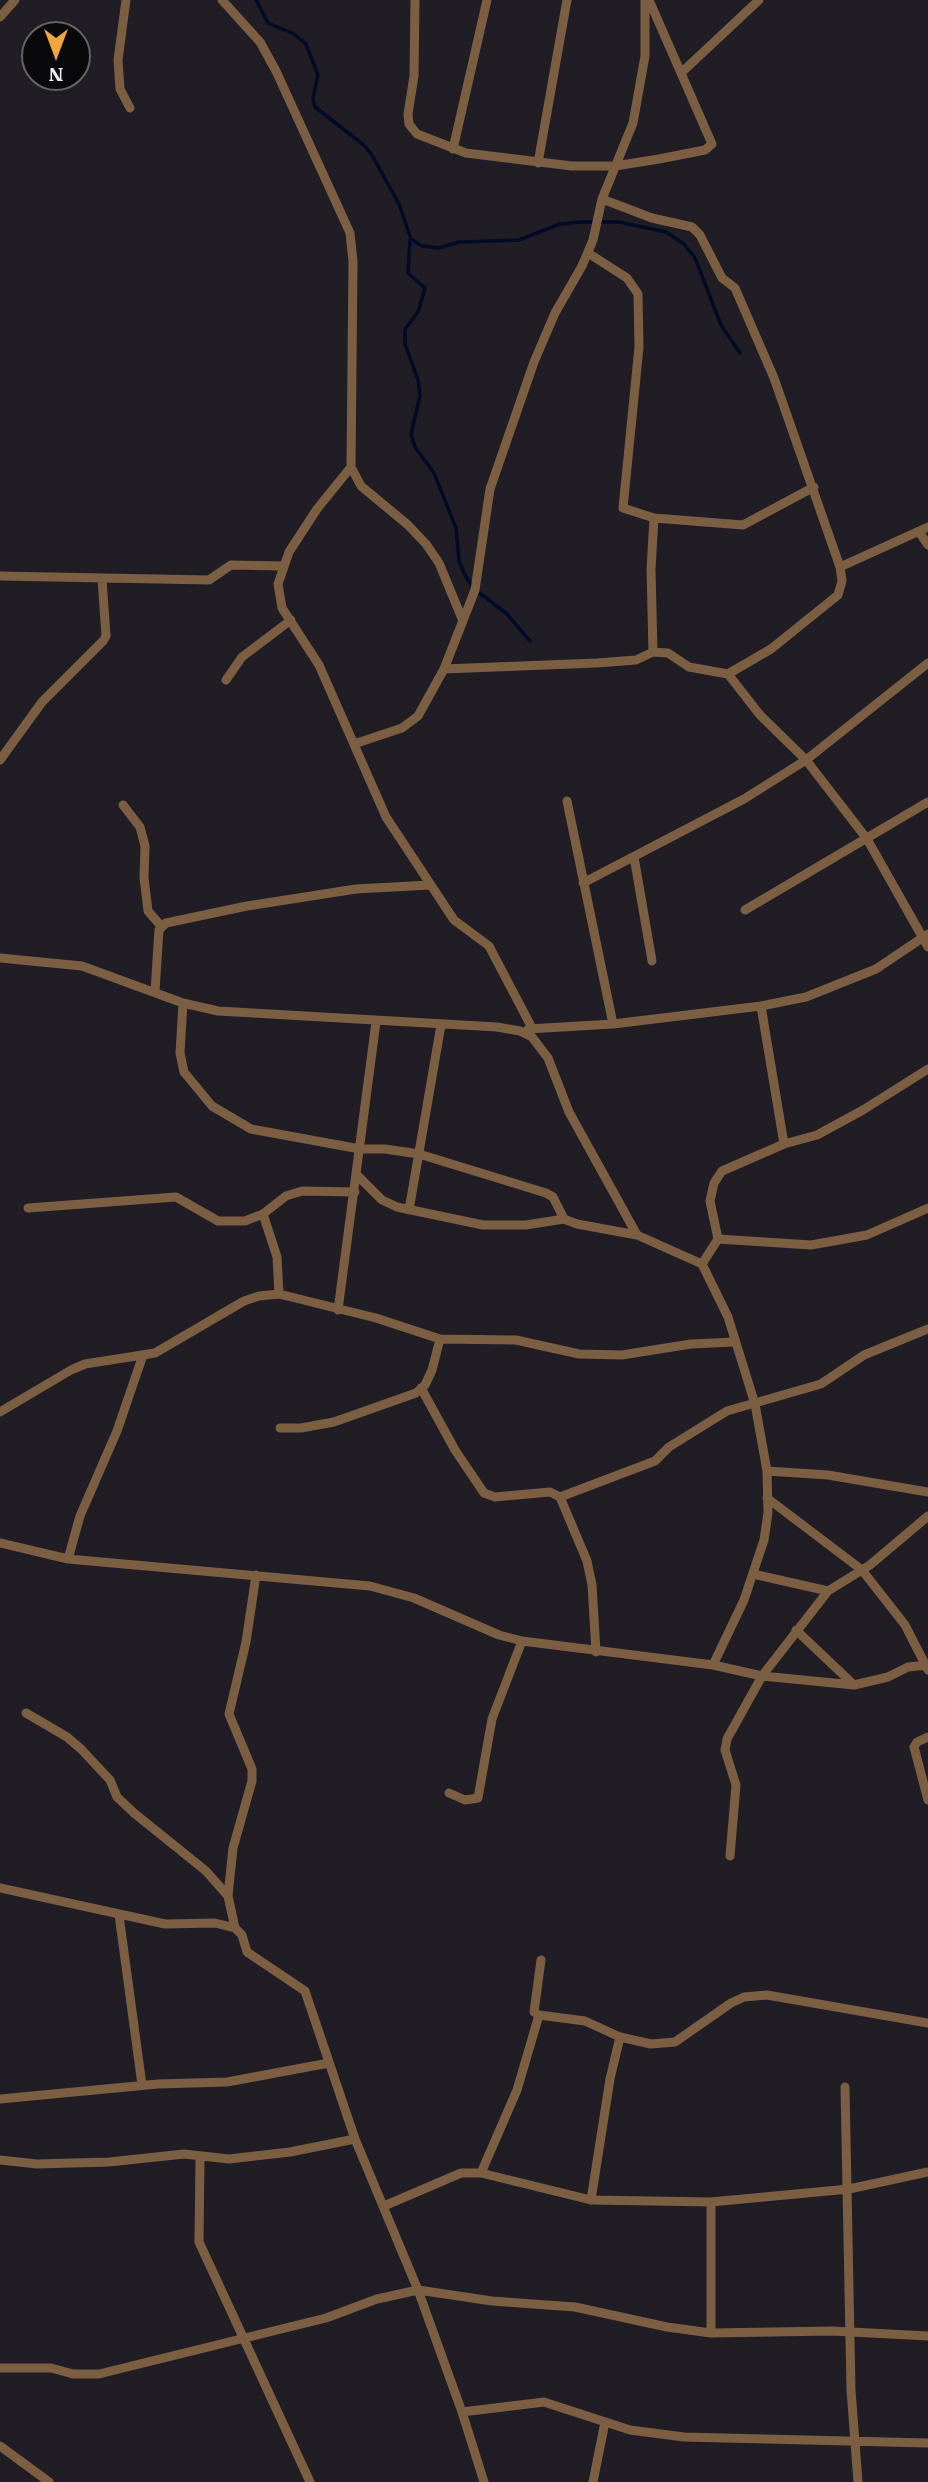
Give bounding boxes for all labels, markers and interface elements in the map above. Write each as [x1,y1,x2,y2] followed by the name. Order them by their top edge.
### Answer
[21,21,91,91] north arrow
[48,63,64,87] text: N

